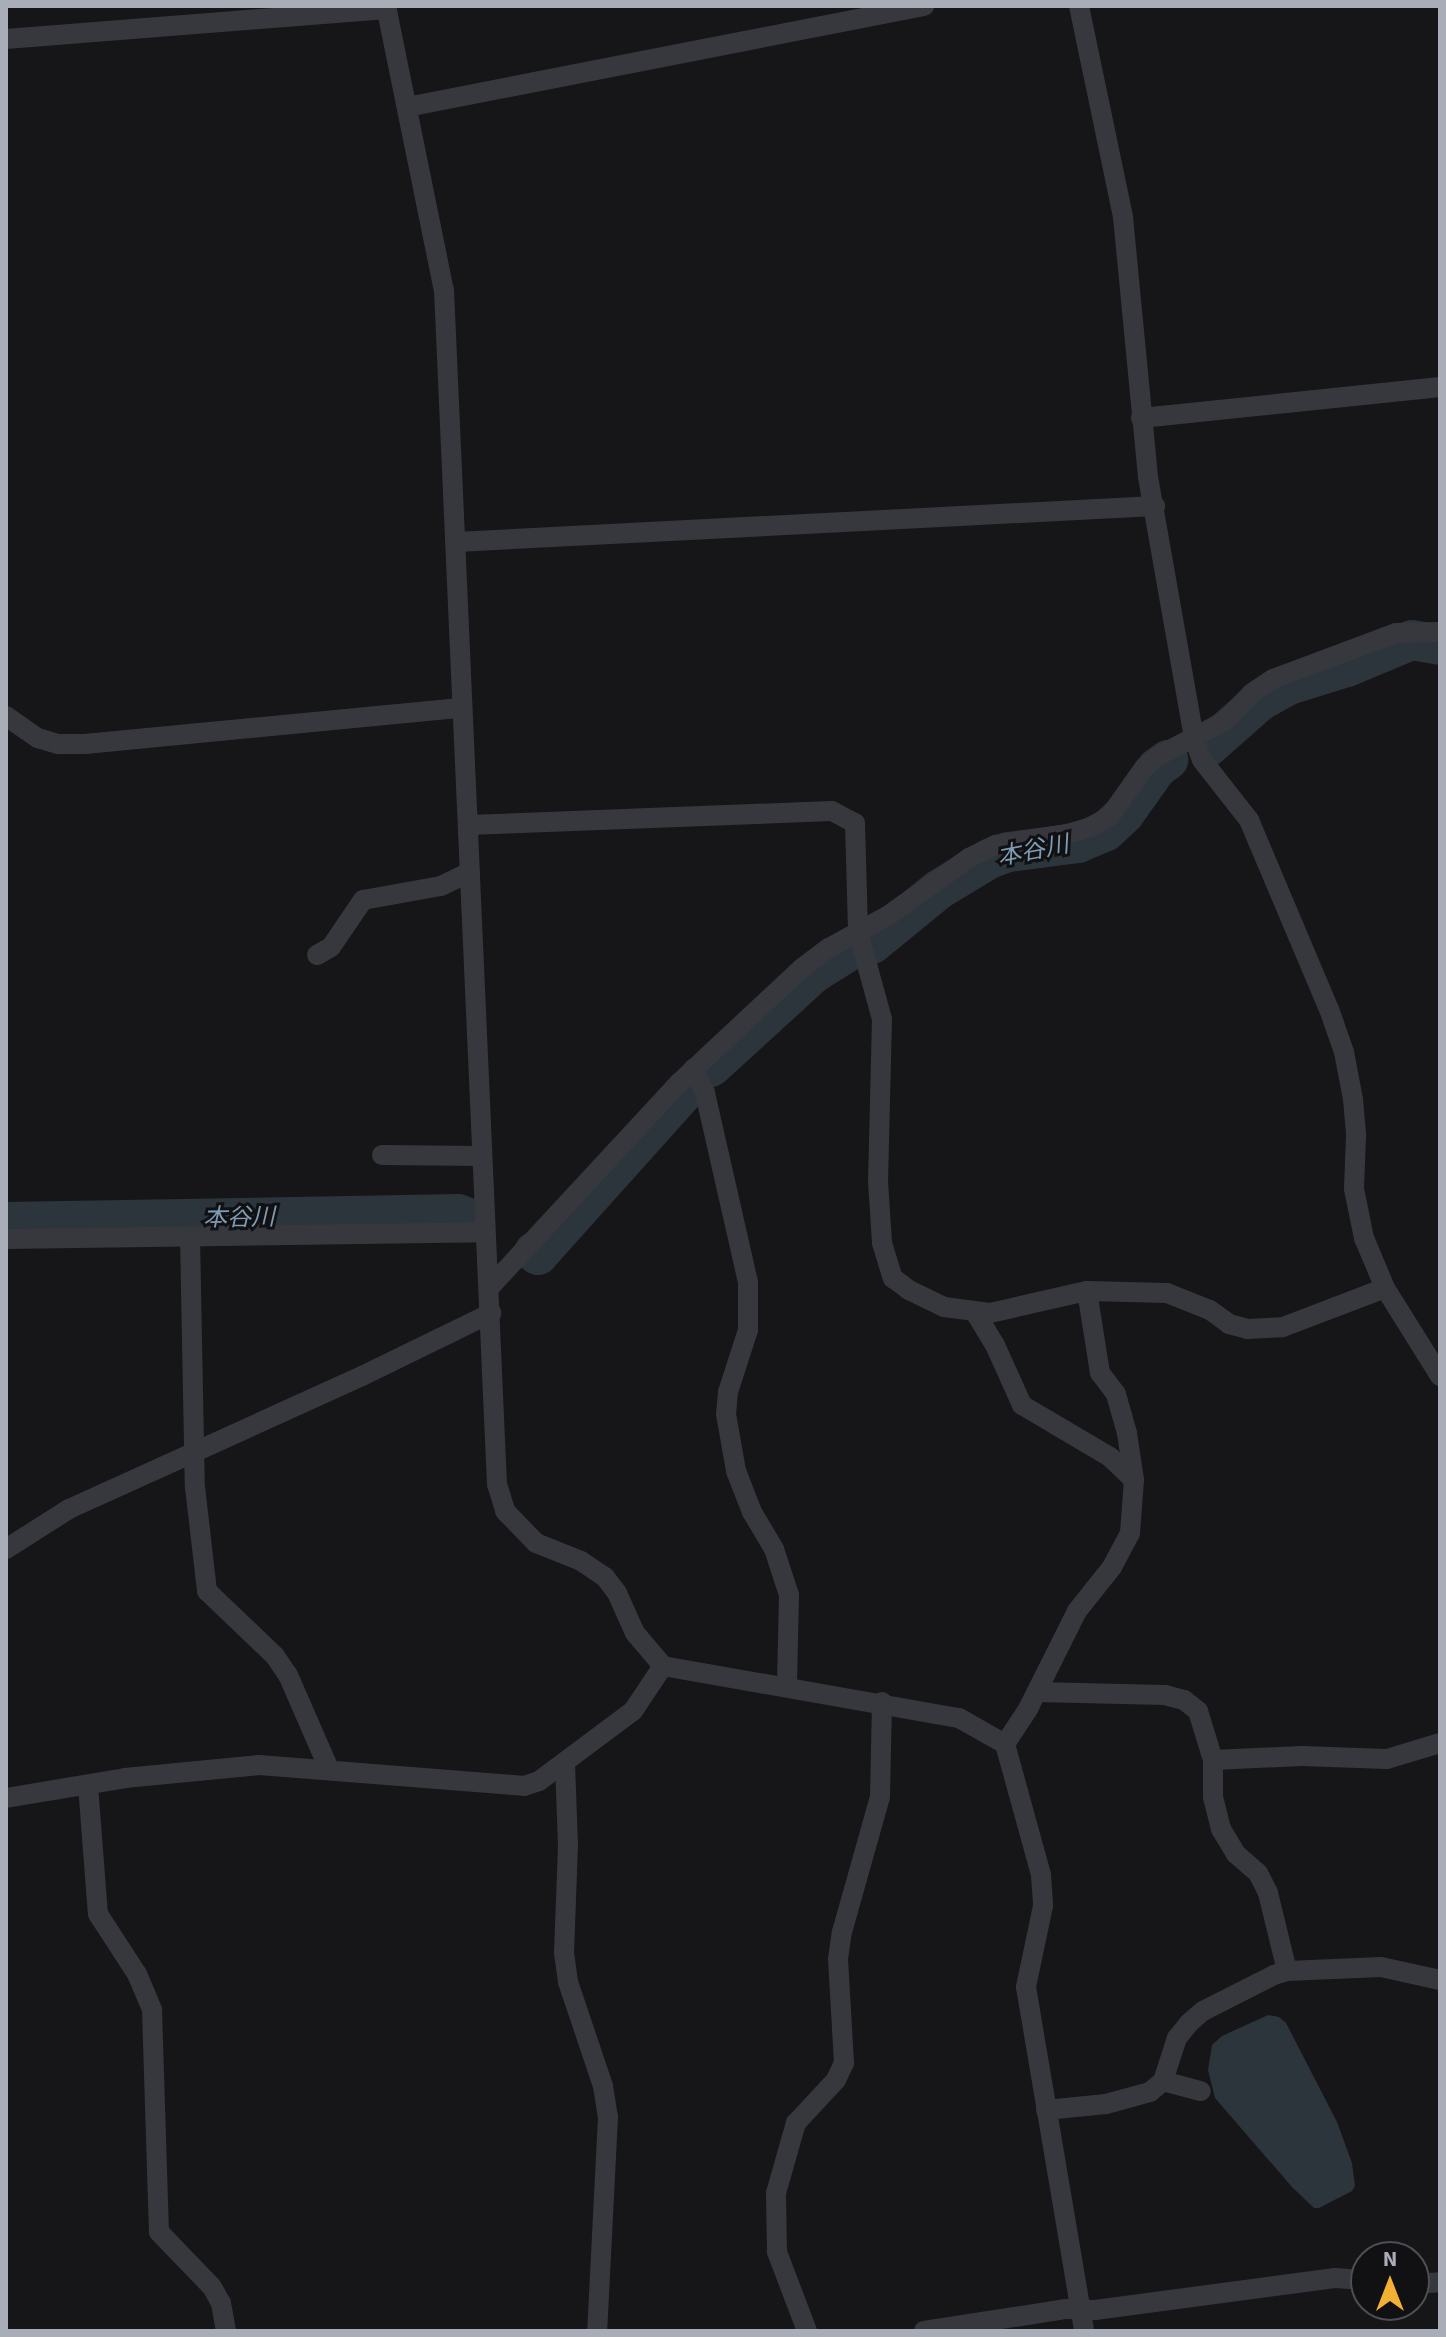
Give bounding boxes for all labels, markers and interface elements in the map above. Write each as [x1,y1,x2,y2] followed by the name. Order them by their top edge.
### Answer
[995,830,1071,872] water label: 本谷川
[203,1203,275,1233] water label: 本谷川
[1350,2241,1430,2321] north arrow
[1383,2243,1397,2275] text: N

